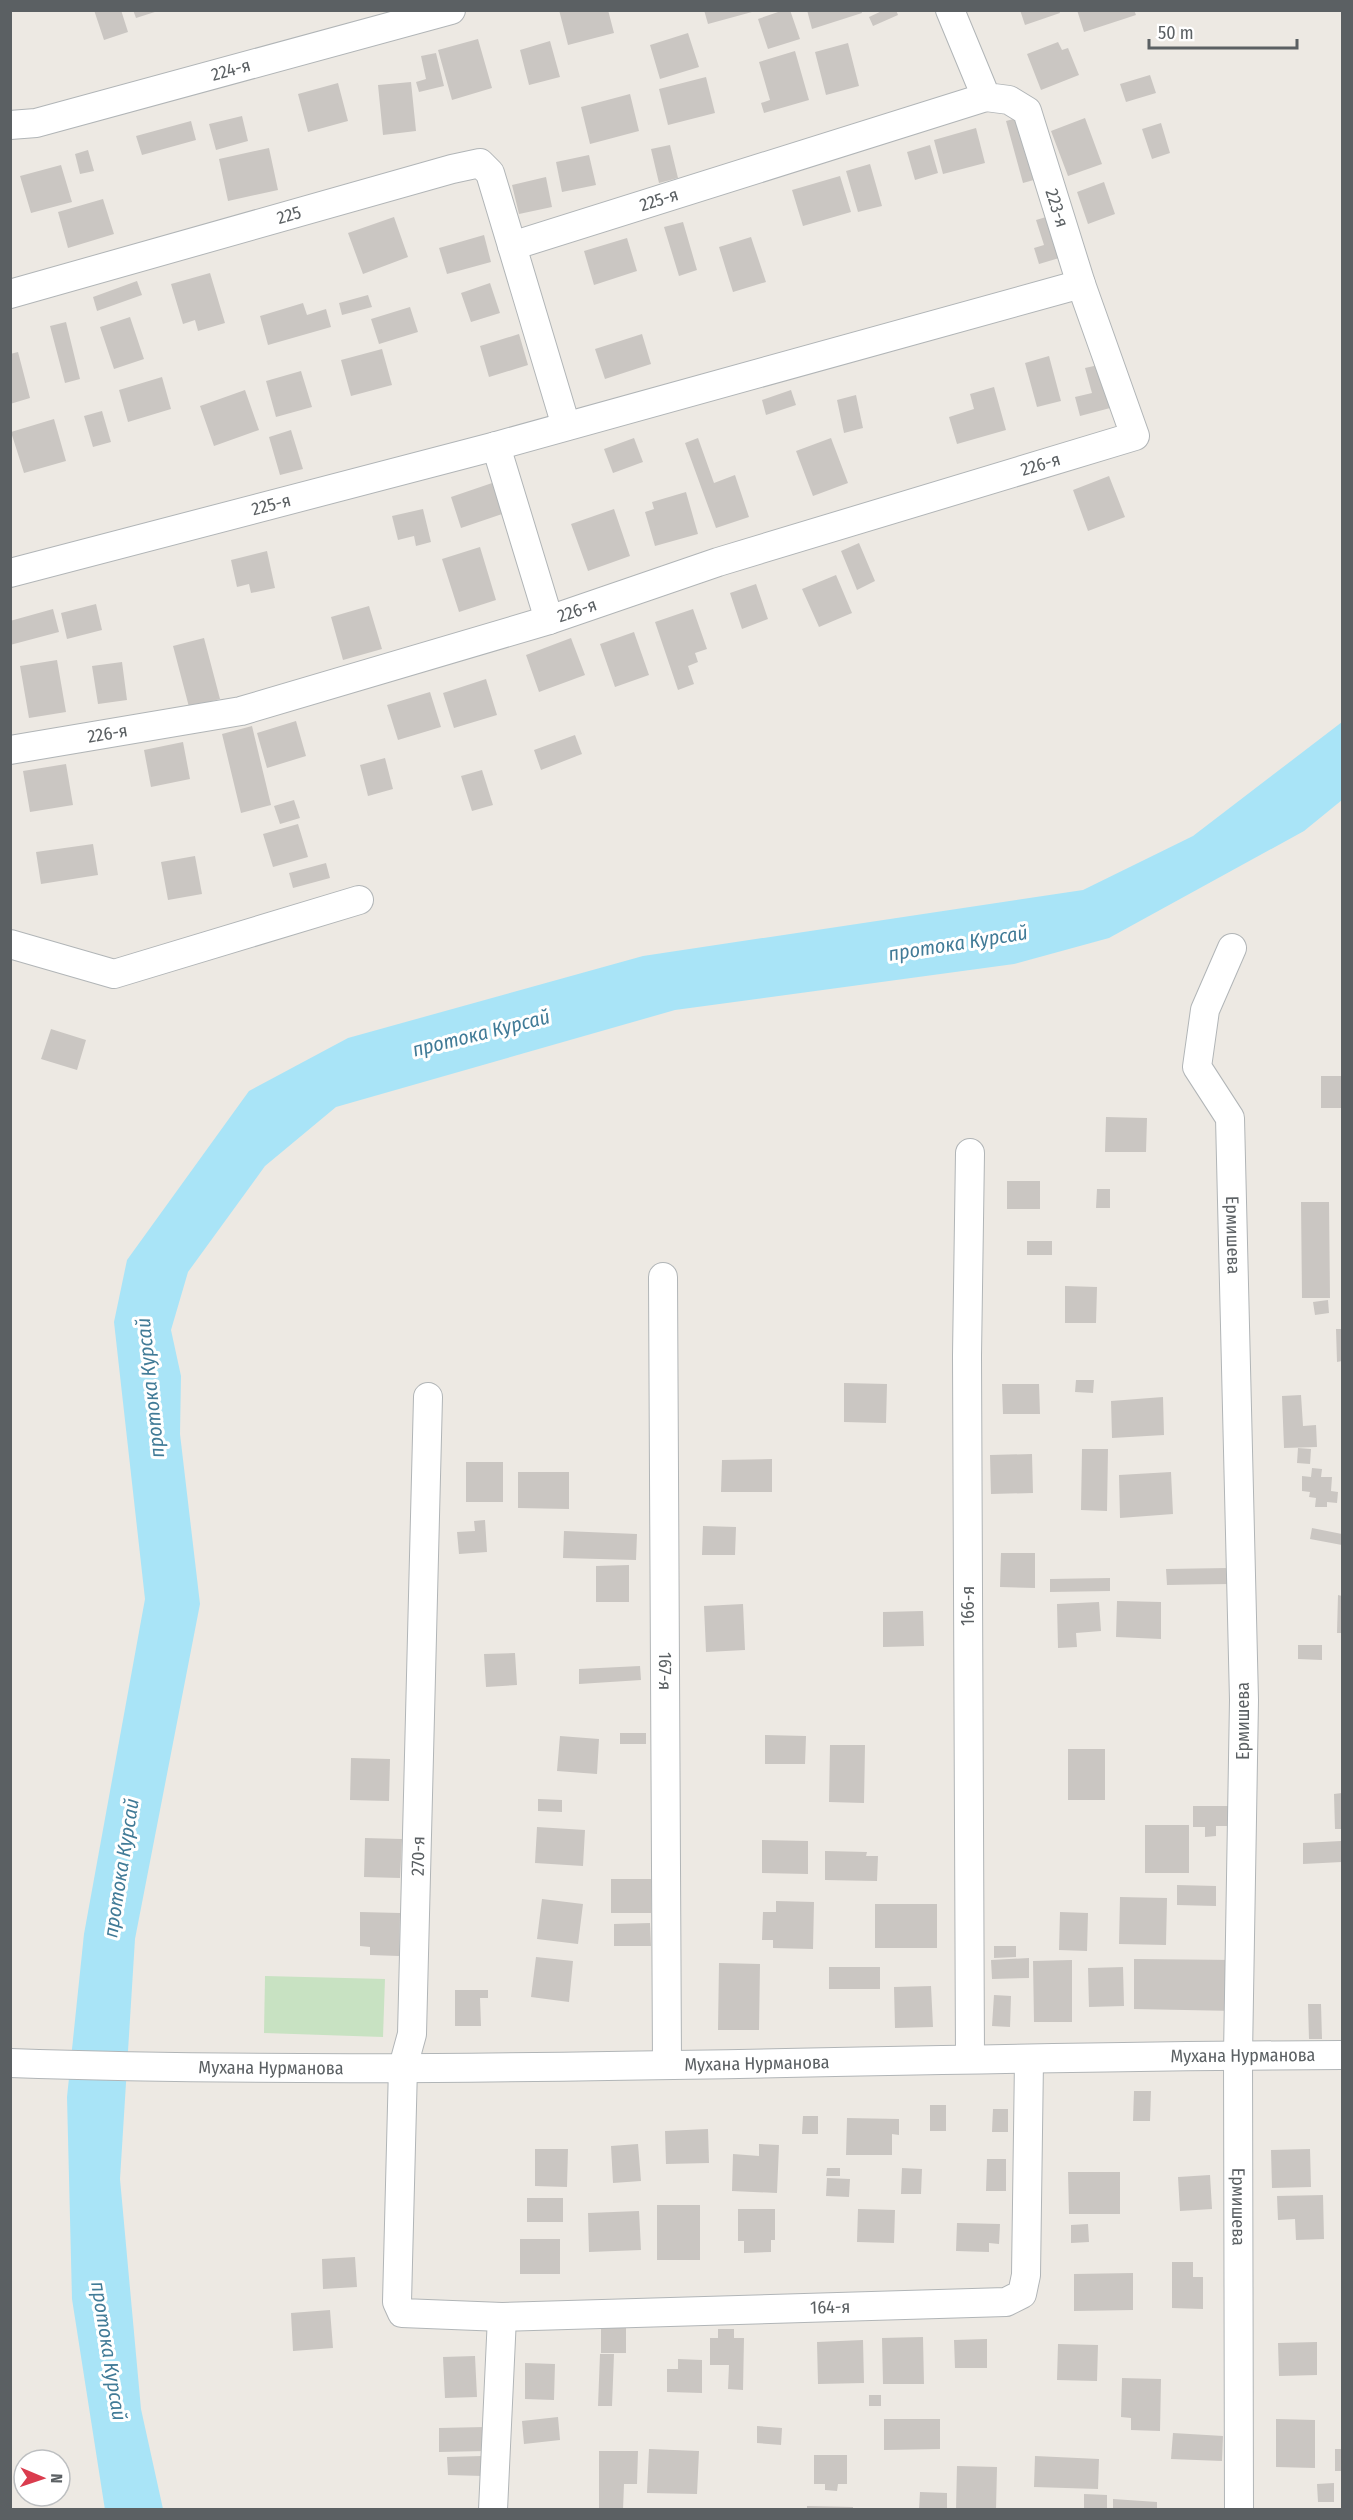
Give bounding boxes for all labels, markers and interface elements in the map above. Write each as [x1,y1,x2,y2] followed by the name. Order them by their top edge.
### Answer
[1149,12,1298,50] scale bar
[1158,22,1194,44] text: 50 m
[209,54,253,86] street label: 224-я
[637,183,681,216] street label: 225-я
[1040,186,1074,230] street label: 223-я
[274,201,304,229] street label: 225
[1018,448,1063,481] street label: 226-я
[249,489,293,520] street label: 225-я
[554,593,600,627] street label: 226-я
[86,719,129,748] street label: 226-я
[887,920,1029,966] water label: протока Курсай
[410,1004,552,1062] water label: протока Курсай
[1221,1196,1245,1275] street label: Ермишева
[131,1317,169,1459] water label: протока Курсай
[957,1586,979,1626] street label: 166-я
[654,1652,676,1690] street label: 167-я
[1232,1682,1254,1760] street label: Ермишева
[98,1797,144,1939] water label: протока Курсай
[407,1836,429,1876] street label: 270-я
[1170,2044,1316,2067] street label: Мухана Нурманова
[684,2051,830,2076] street label: Мухана Нурманова
[198,2056,344,2079] street label: Мухана Нурманова
[1227,2168,1249,2246] street label: Ермишева
[86,2280,132,2422] water label: протока Курсай
[810,2296,851,2319] street label: 164-я
[12,2448,72,2508] north arrow
[47,2473,66,2484] text: N

